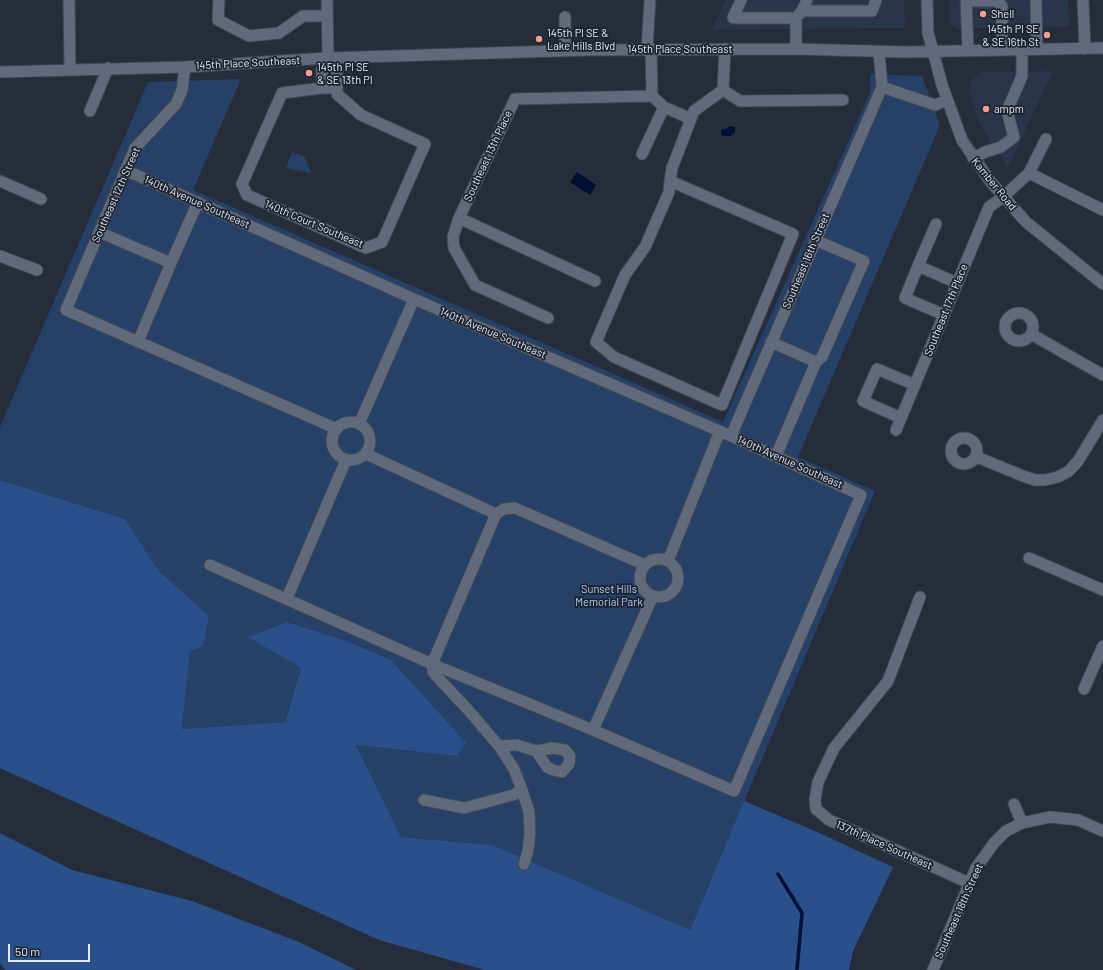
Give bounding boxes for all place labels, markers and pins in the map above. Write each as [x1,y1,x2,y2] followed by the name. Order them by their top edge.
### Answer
[991,7,1014,21] place label: Shell
[978,9,988,19] marker: Shell
[982,22,1039,48] place label: 145th Pl SE & SE 16th St
[547,26,615,52] place label: 145th Pl SE & Lake Hills Blvd
[1042,30,1052,40] marker: 145th Pl SE & SE 16th St
[534,34,544,44] marker: 145th Pl SE & Lake Hills Blvd
[317,60,372,86] place label: 145th Pl SE & SE 13th Pl
[304,68,314,78] marker: 145th Pl SE & SE 13th Pl
[994,102,1024,116] place label: ampm
[981,104,991,114] marker: ampm

